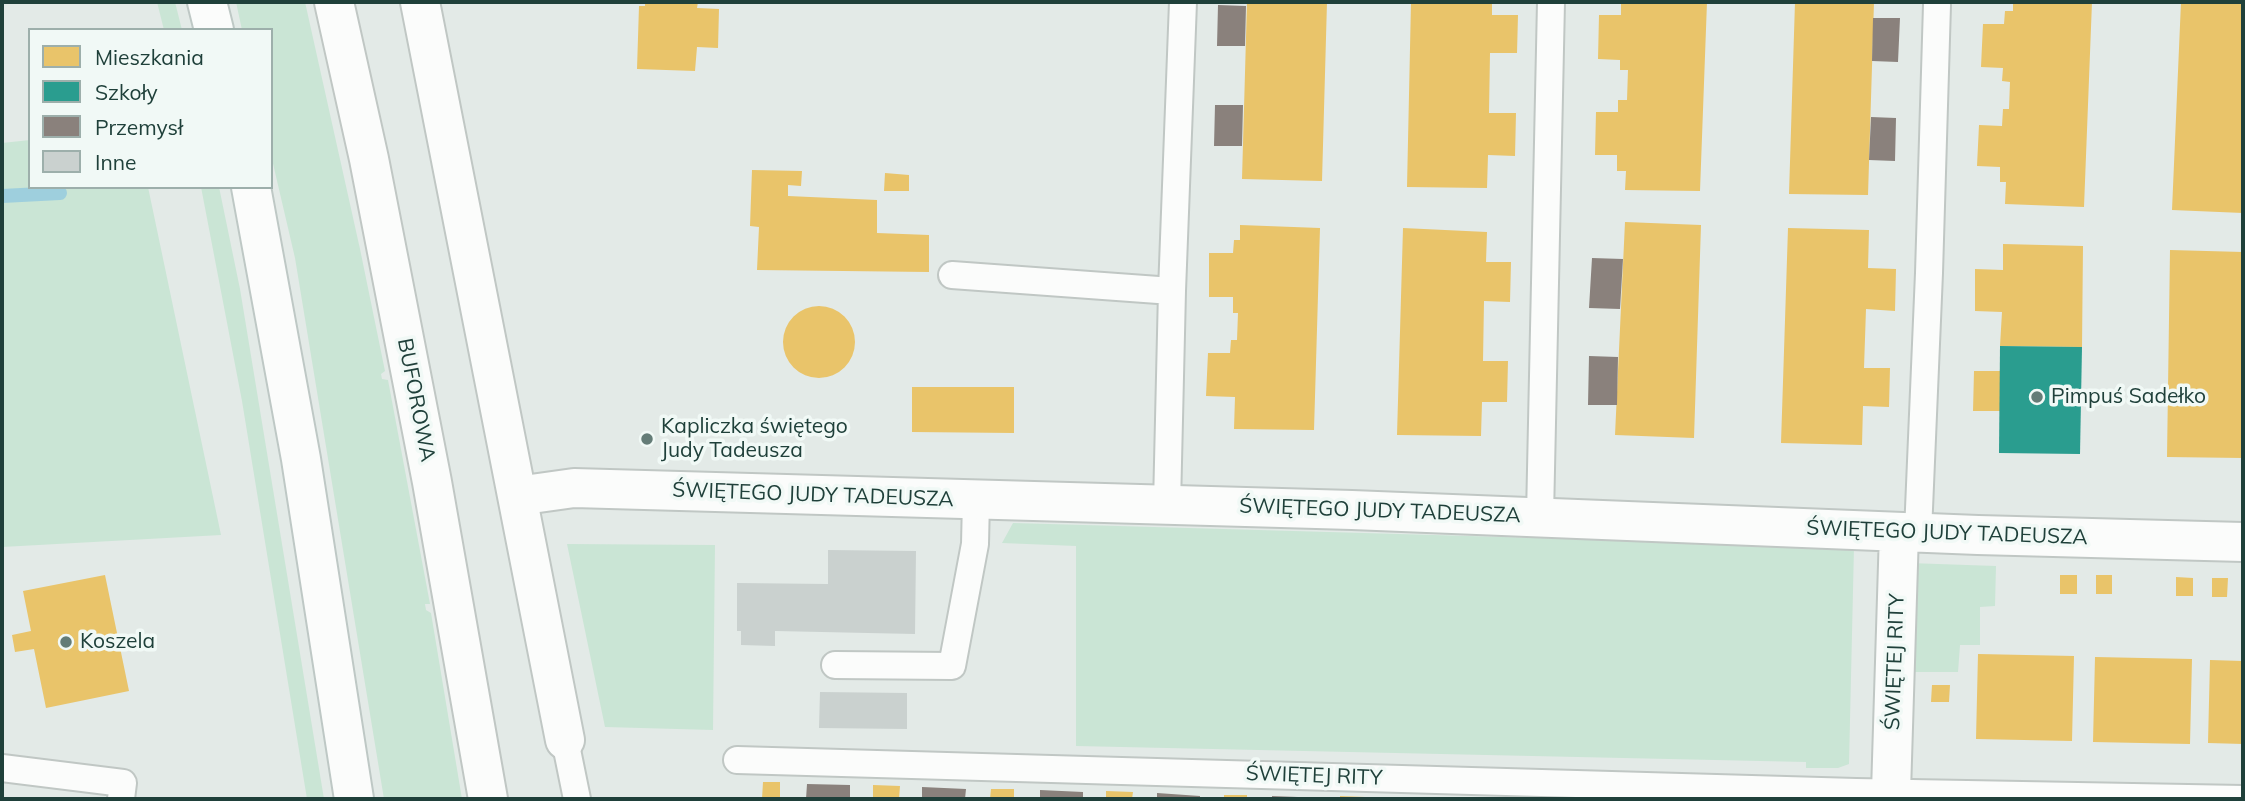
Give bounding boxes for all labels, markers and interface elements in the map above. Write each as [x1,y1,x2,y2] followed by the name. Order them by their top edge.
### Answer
[28,28,273,189] legend
[95,44,204,70] text: Mieszkania
[95,79,158,105] text: Szkoły
[95,114,183,140] text: Przemysł
[95,149,136,175] text: Inne
[392,336,440,464] street label: BUFOROWA
[2051,384,2206,410] place label: Pimpuś Sadełko
[2029,389,2045,405] marker: Pimpuś Sadełko
[661,414,848,464] place label: Kapliczka świętego Judy Tadeusza
[639,431,655,447] marker: Kapliczka świętego Judy Tadeusza
[672,477,954,513] street label: ŚWIĘTEGO JUDY TADEUSZA
[1239,493,1521,529] street label: ŚWIĘTEGO JUDY TADEUSZA
[1806,515,2088,551] street label: ŚWIĘTEGO JUDY TADEUSZA
[1880,593,1910,731] street label: ŚWIĘTEJ RITY
[80,629,155,655] place label: Koszela
[58,634,74,650] marker: Koszela
[1245,761,1383,791] street label: ŚWIĘTEJ RITY

